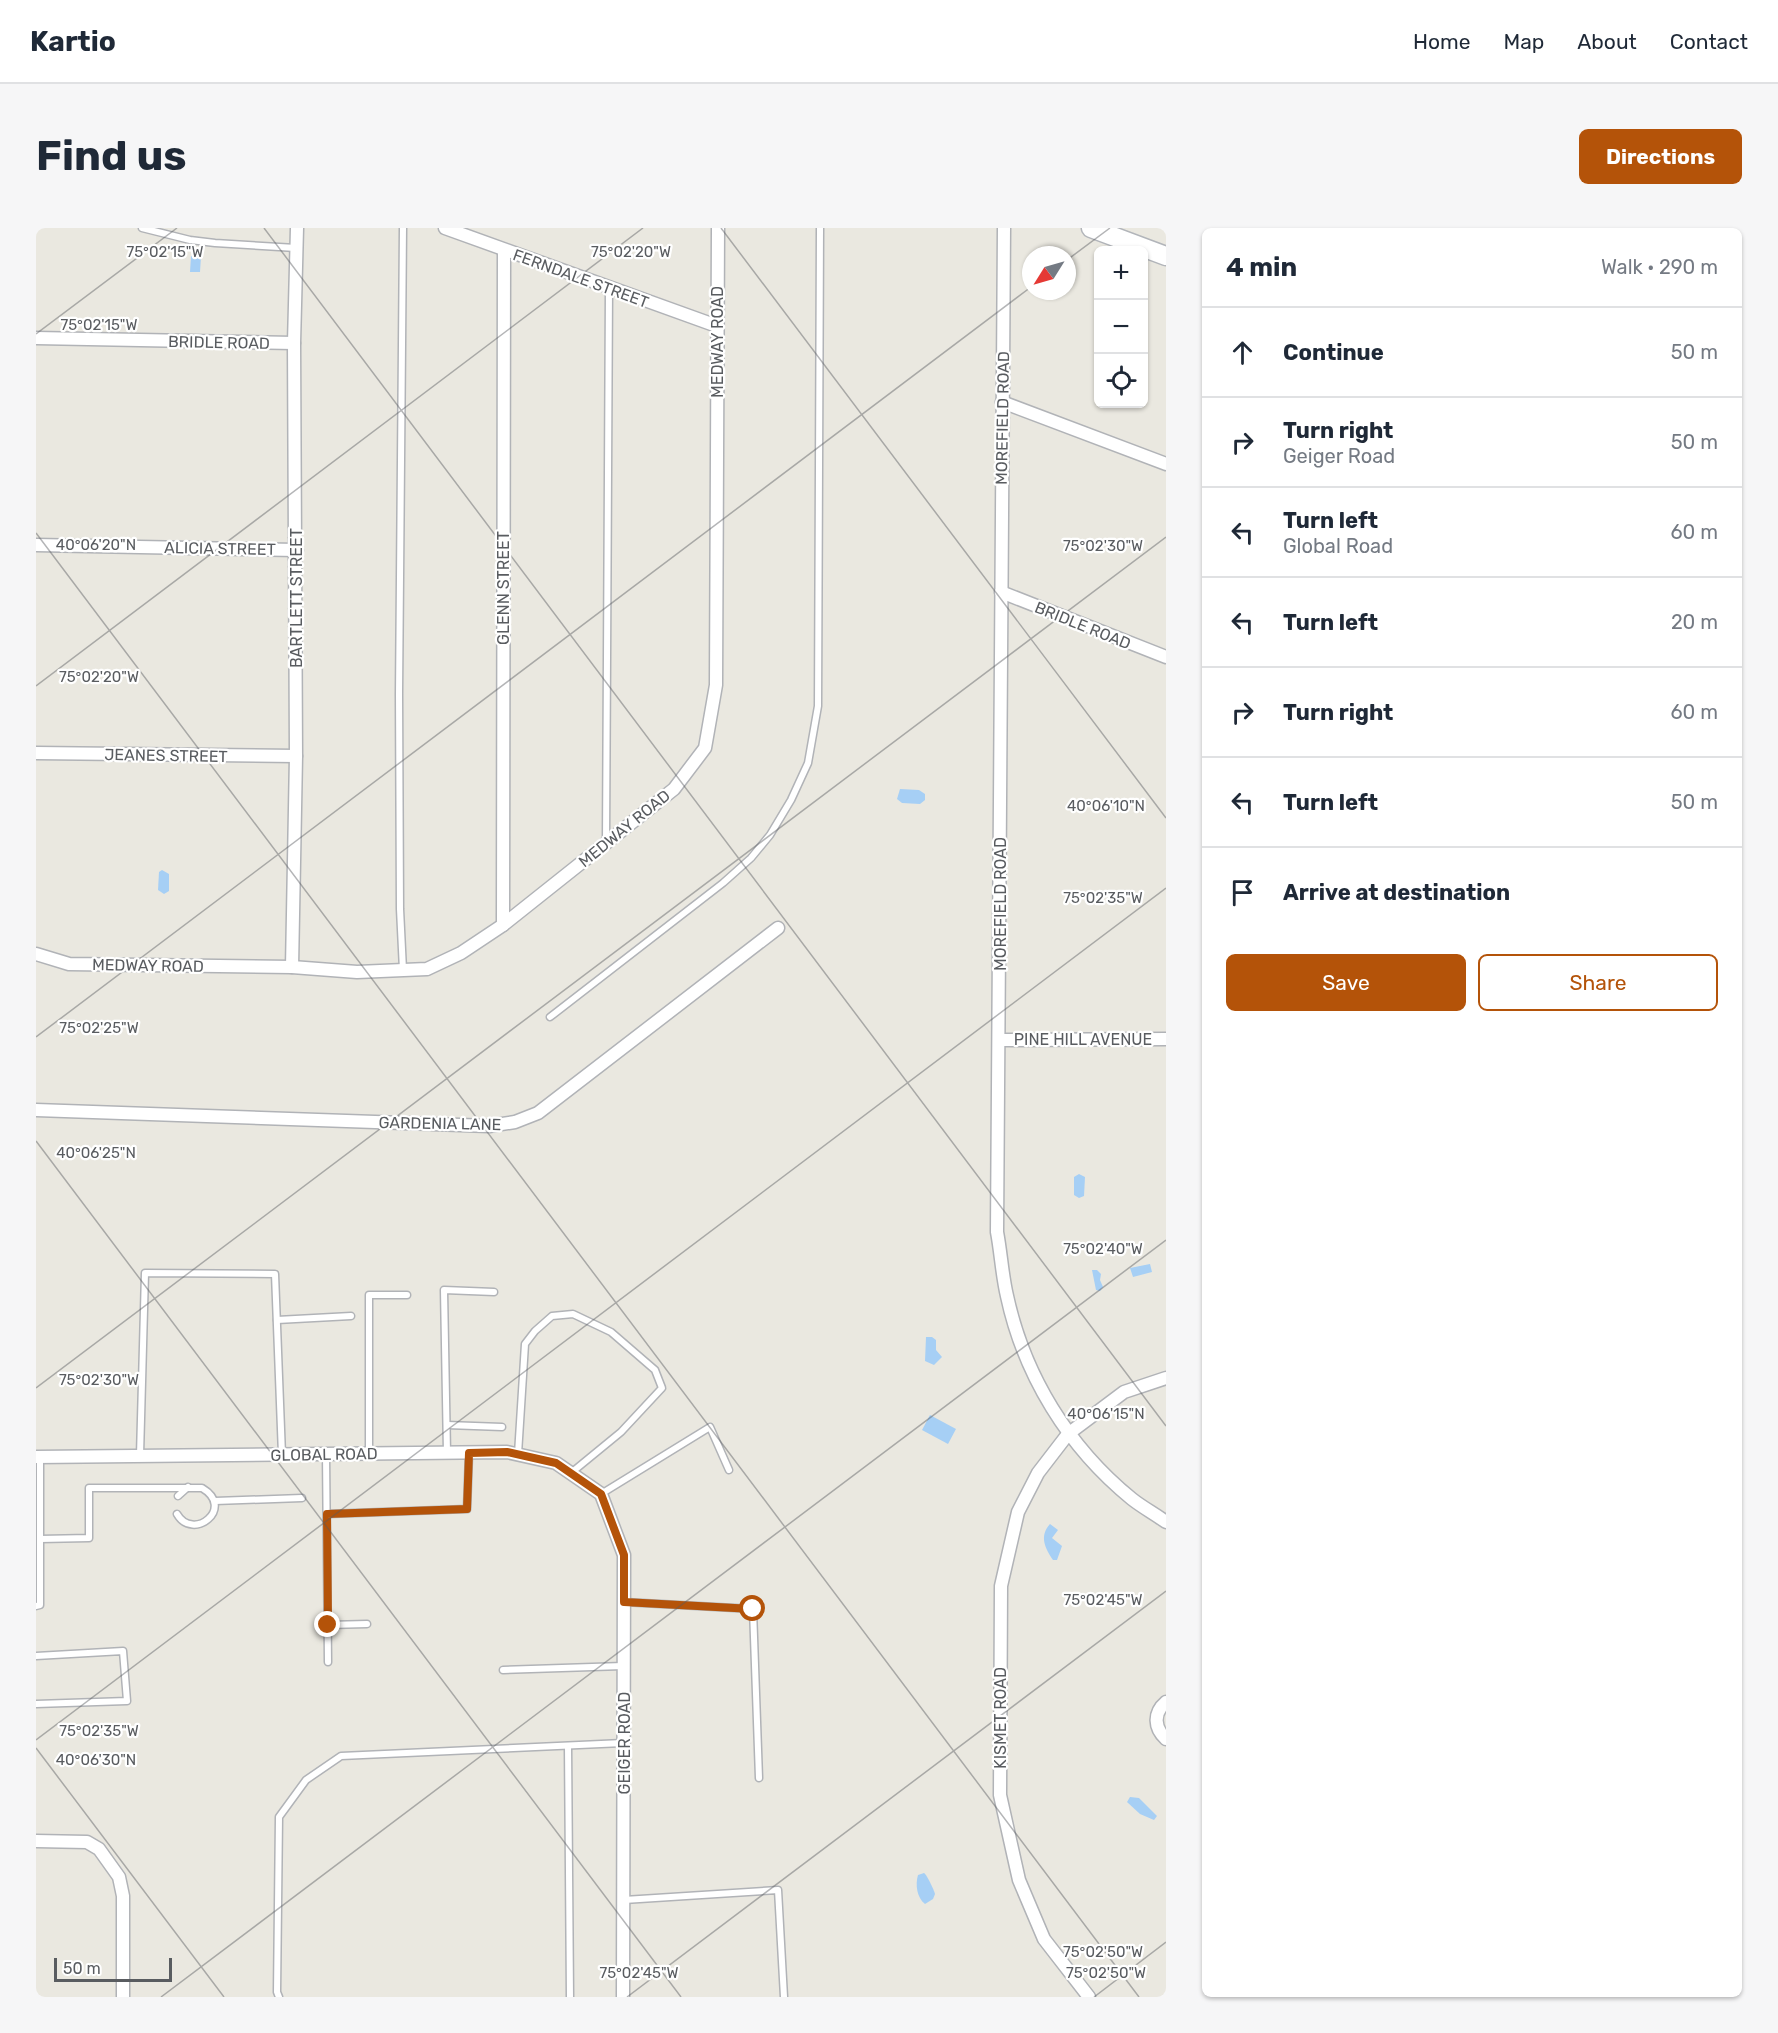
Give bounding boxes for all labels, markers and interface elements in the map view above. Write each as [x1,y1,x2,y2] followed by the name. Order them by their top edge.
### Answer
[30,25,116,58] text: Kartio
[1413,29,1470,54] text: Home
[1503,29,1544,54] text: Map
[1577,29,1637,54] text: About
[1670,29,1748,54] text: Contact
[1579,129,1742,184] button: Directions
[36,131,187,181] text: Find us
[127,243,203,261] text: 75°02'15"W
[591,243,671,261] text: 75°02'20"W
[510,245,651,312] street label: FERNDALE STREET
[1022,246,1076,300] north arrow
[1094,246,1148,408] map controls
[1094,246,1148,300] button: +
[1226,252,1297,283] text: 4 min
[1601,255,1718,279] text: Walk · 290 m
[708,286,727,398] street label: MEDWAY ROAD
[1094,300,1148,354] button: −
[61,316,137,334] text: 75°02'15"W
[168,332,270,353] street label: BRIDLE ROAD
[1226,336,1259,369] icon: ahead
[1283,339,1384,366] text: Continue
[1671,340,1718,364] text: 50 m
[992,351,1013,485] street label: MOREFIELD ROAD
[1094,354,1148,408] button: locate
[1283,417,1393,444] text: Turn right
[1226,426,1259,459] icon: right
[1671,430,1718,454] text: 50 m
[1283,444,1395,468] text: Geiger Road
[1283,507,1378,534] text: Turn left
[1226,516,1259,549] icon: left
[1671,520,1718,544] text: 60 m
[287,528,306,668] street label: BARTLETT STREET
[494,531,513,645] street label: GLENN STREET
[1283,534,1393,558] text: Global Road
[56,536,136,554] text: 40°06'20"N
[1063,537,1143,555] text: 75°02'30"W
[164,538,276,559] street label: ALICIA STREET
[1032,598,1134,653] street label: BRIDLE ROAD
[1226,606,1259,639] icon: left
[1283,609,1378,636] text: Turn left
[1671,610,1718,634] text: 20 m
[59,668,139,686] text: 75°02'20"W
[1226,696,1259,729] icon: right
[1283,699,1393,726] text: Turn right
[1671,700,1718,724] text: 60 m
[104,745,228,766] street label: JEANES STREET
[575,786,674,871] street label: MEDWAY ROAD
[1226,786,1259,819] icon: left
[1283,789,1378,816] text: Turn left
[1671,790,1718,814] text: 50 m
[1067,797,1145,815] text: 40°06'10"N
[991,837,1010,971] street label: MOREFIELD ROAD
[1226,876,1259,909] icon: arrive
[1283,879,1510,906] text: Arrive at destination
[1063,889,1143,907] text: 75°02'35"W
[1226,954,1466,1011] button: Save
[1478,954,1718,1011] button: Share
[92,955,204,976] street label: MEDWAY ROAD
[59,1019,139,1037] text: 75°02'25"W
[1014,1030,1152,1049] street label: PINE HILL AVENUE
[378,1113,502,1134] street label: GARDENIA LANE
[56,1144,136,1162] text: 40°06'25"N
[1063,1240,1143,1258] text: 75°02'40"W
[59,1371,139,1389] text: 75°02'30"W
[1067,1405,1145,1423] text: 40°06'15"N
[270,1444,378,1465] street label: GLOBAL ROAD
[1063,1591,1143,1609] text: 75°02'45"W
[739,1595,765,1621] route start
[314,1611,340,1637] route end
[991,1667,1010,1769] street label: KISMET ROAD
[615,1692,634,1794] street label: GEIGER ROAD
[59,1722,139,1740] text: 75°02'35"W
[56,1751,136,1769] text: 40°06'30"N
[1063,1943,1143,1961] text: 75°02'50"W
[54,1955,172,1982] scale bar
[63,1959,101,1978] text: 50 m
[599,1964,679,1982] text: 75°02'45"W
[1066,1964,1146,1982] text: 75°02'50"W

